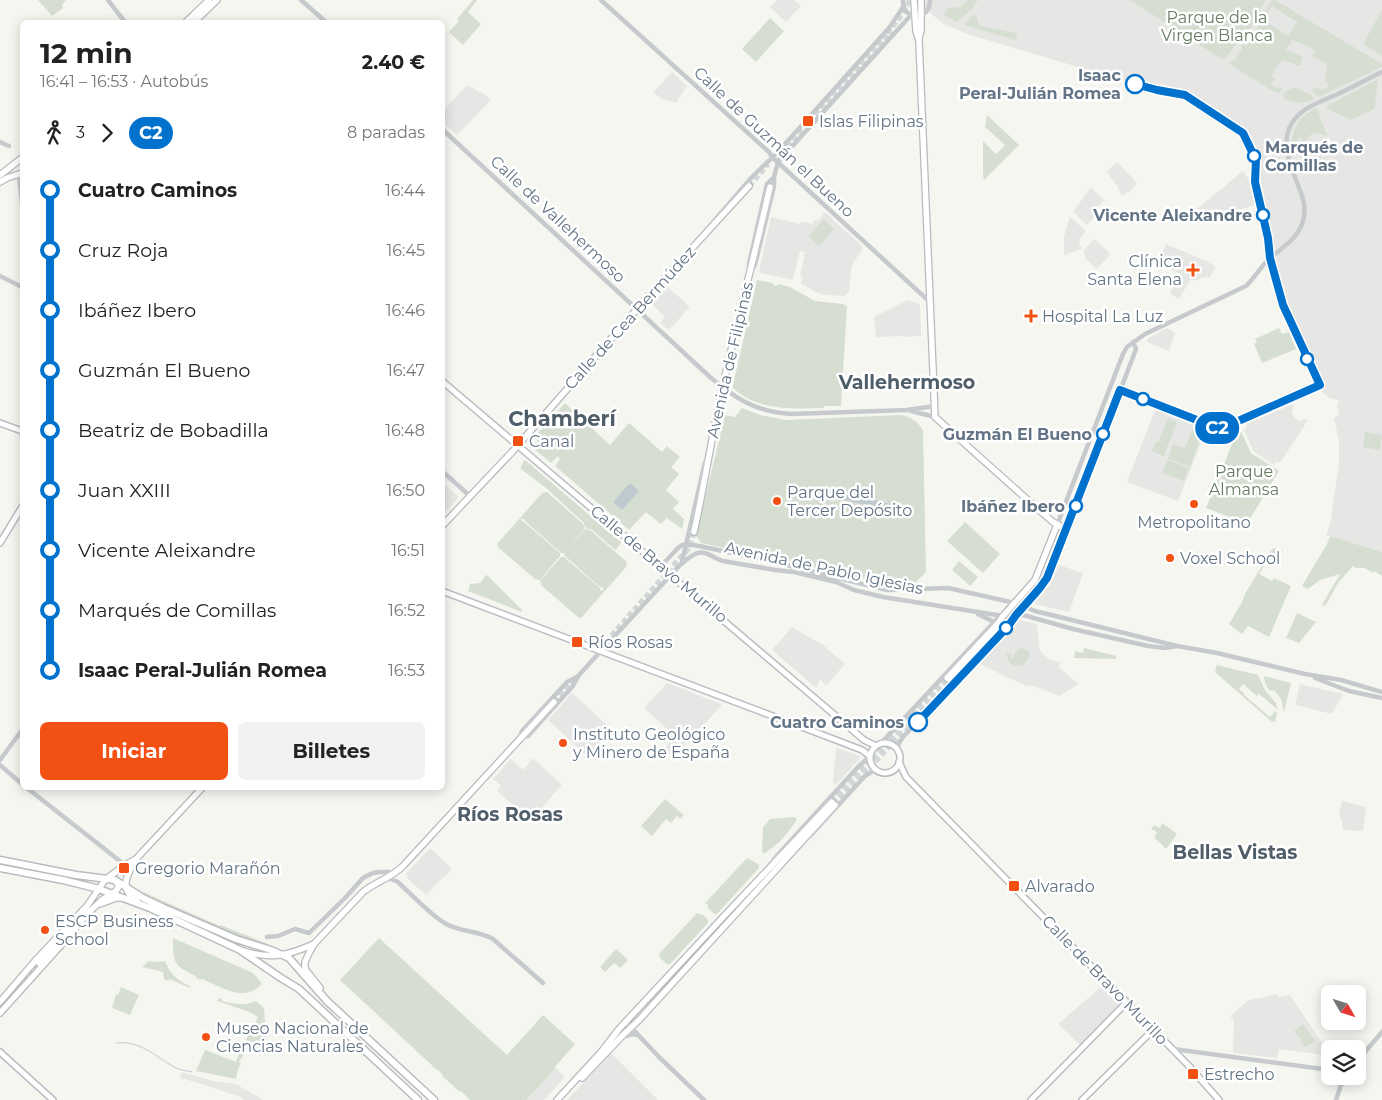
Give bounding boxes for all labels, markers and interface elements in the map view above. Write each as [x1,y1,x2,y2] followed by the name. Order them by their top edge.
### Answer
[1161,8,1273,45] park label: Parque de la Virgen Blanca
[40,36,133,70] text: 12 min
[362,51,425,74] text: 2.40 €
[690,63,858,221] street label: Calle de Guzmán el Bueno
[959,66,1122,103] place label: Isaac Peral-Julián Romea
[40,72,208,91] text: 16:41 – 16:53 · Autobús
[1125,74,1145,94] marker: Isaac Peral-Julián Romea
[819,112,924,131] place label: Islas Filipinas
[801,114,815,128] marker: Islas Filipinas
[40,119,68,147] icon: walk
[93,119,121,147] icon: forward
[139,122,163,144] text: C2
[76,123,85,142] text: 3
[347,123,425,142] text: 8 paradas
[1265,138,1363,175] place label: Marqués de Comillas
[1247,149,1261,163] marker: Marqués de Comillas
[487,152,629,286] street label: Calle de Vallehermoso
[78,179,237,202] text: Cuatro Caminos
[385,181,425,200] text: 16:44
[1092,206,1252,225] place label: Vicente Aleixandre
[1256,208,1270,222] marker: Vicente Aleixandre
[78,239,169,262] text: Cruz Roja
[386,241,425,260] text: 16:45
[561,242,699,394] street label: Calle de Cea Bermúdez
[1087,252,1182,289] place label: Clínica Santa Elena
[1186,263,1200,277] marker: Clínica Santa Elena
[703,280,757,440] street label: Avenida de Filipinas
[78,299,196,322] text: Ibáñez Ibero
[386,301,425,320] text: 16:46
[1042,307,1163,326] place label: Hospital La Luz
[1024,309,1038,323] marker: Hospital La Luz
[1300,352,1314,366] unlabelled marker
[78,359,250,382] text: Guzmán El Bueno
[387,361,425,380] text: 16:47
[838,371,975,394] district label: Vallehermoso
[1136,392,1150,406] unlabelled marker
[508,406,618,431] district label: Chamberí
[1194,412,1240,444] line badge: C2
[1205,417,1229,439] text: C2
[78,419,269,442] text: Beatriz de Bobadilla
[385,421,425,440] text: 16:48
[943,425,1092,444] place label: Guzmán El Bueno
[1096,427,1110,441] marker: Guzmán El Bueno
[529,432,574,451] place label: Canal
[511,434,525,448] marker: Canal
[1209,462,1279,499] park label: Parque Almansa
[78,479,171,502] text: Juan XXIII
[386,481,425,500] text: 16:50
[787,483,912,520] place label: Parque del Tercer Depósito
[771,495,783,507] marker: Parque del Tercer Depósito
[961,497,1065,516] place label: Ibáñez Ibero
[1188,498,1200,510] marker: Metropolitano
[1069,499,1083,513] marker: Ibáñez Ibero
[587,501,731,627] street label: Calle de Bravo Murillo
[1137,513,1251,532] place label: Metropolitano
[723,538,925,598] street label: Avenida de Pablo Iglesias
[78,539,256,562] text: Vicente Aleixandre
[391,541,425,560] text: 16:51
[1180,549,1280,568] place label: Voxel School
[1164,552,1176,564] marker: Voxel School
[78,599,276,622] text: Marqués de Comillas
[388,601,425,620] text: 16:52
[999,621,1013,635] unlabelled marker
[588,633,673,652] place label: Ríos Rosas
[570,635,584,649] marker: Ríos Rosas
[78,659,327,682] text: Isaac Peral-Julián Romea
[388,661,425,680] text: 16:53
[908,712,928,732] marker: Cuatro Caminos
[770,713,904,732] place label: Cuatro Caminos
[40,722,228,780] button: Iniciar
[238,722,425,780] button: Billetes
[572,725,730,762] place label: Instituto Geológico y Minero de España
[557,737,569,749] marker: Instituto Geológico y Minero de España
[457,803,563,826] district label: Ríos Rosas
[1173,841,1297,864] district label: Bellas Vistas
[135,859,281,878] place label: Gregorio Marañón
[117,861,131,875] marker: Gregorio Marañón
[1025,877,1095,896] place label: Alvarado
[1007,879,1021,893] marker: Alvarado
[1038,911,1172,1049] street label: Calle de Bravo Murillo
[55,912,174,949] place label: ESCP Business School
[39,924,51,936] marker: ESCP Business School
[1321,985,1366,1030] north arrow
[1321,985,1366,1085] map controls
[216,1019,369,1056] place label: Museo Nacional de Ciencias Naturales
[200,1031,212,1043] marker: Museo Nacional de Ciencias Naturales
[1321,1040,1366,1085] button: layers
[1204,1065,1275,1084] place label: Estrecho
[1186,1067,1200,1081] marker: Estrecho

